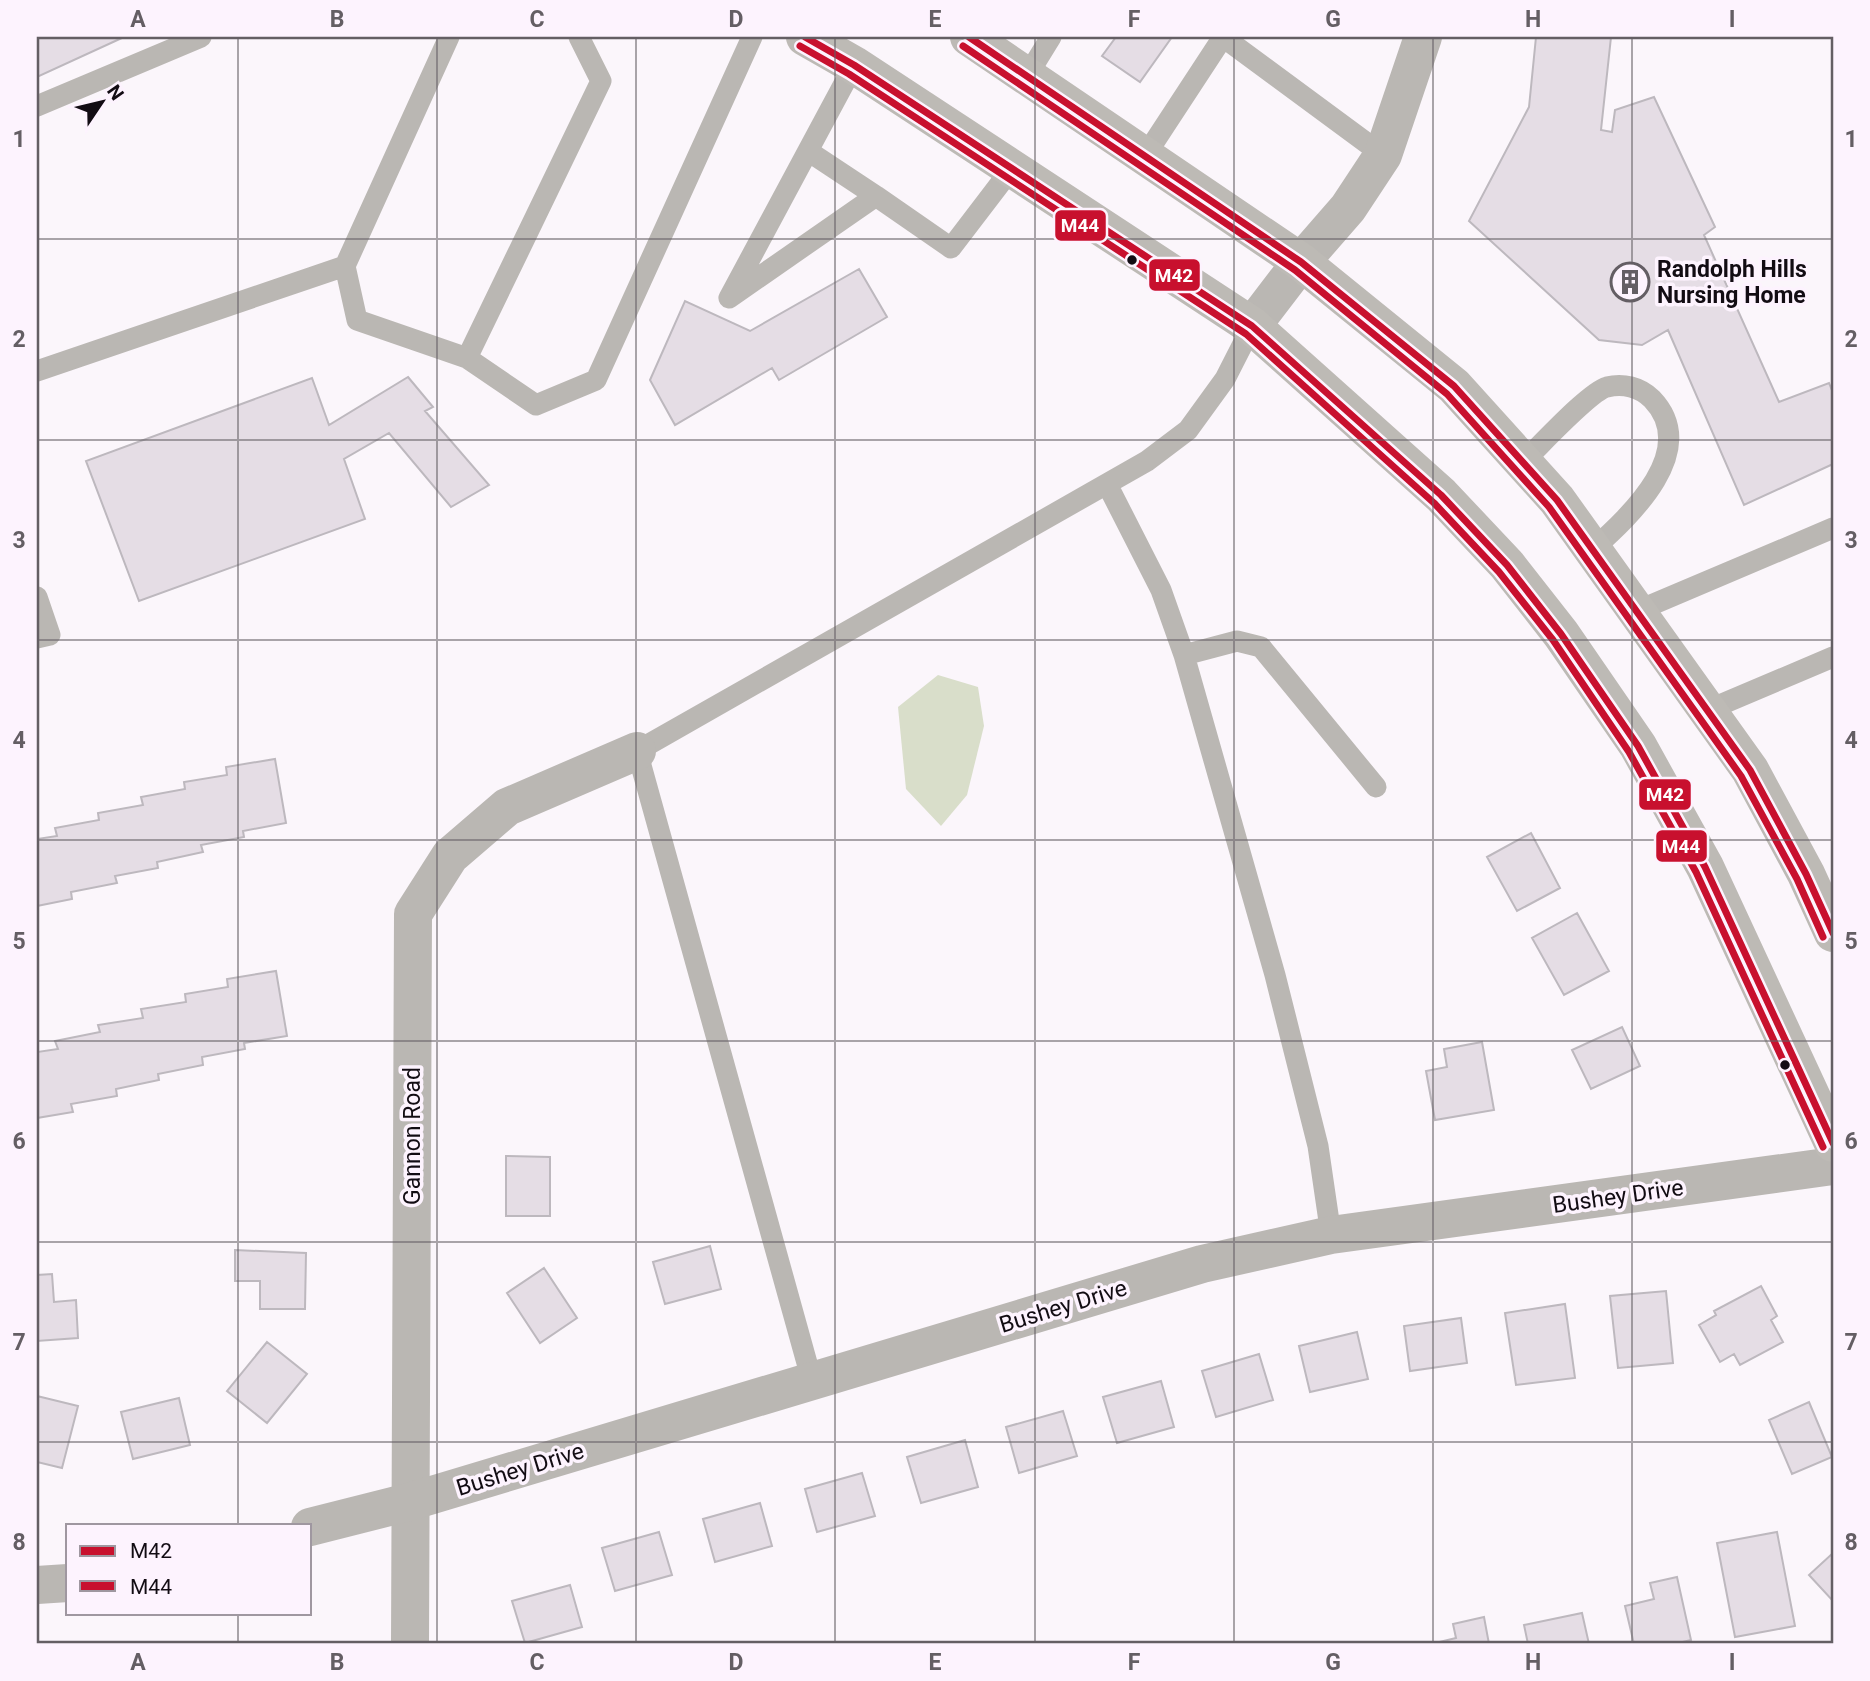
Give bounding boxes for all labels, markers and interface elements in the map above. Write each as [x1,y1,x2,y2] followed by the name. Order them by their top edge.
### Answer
[130,6,146,33] text: A
[330,6,344,33] text: B
[529,6,545,33] text: C
[729,6,743,33] text: D
[929,6,942,33] text: E
[1128,6,1141,33] text: F
[1325,6,1341,33] text: G
[1525,6,1541,33] text: H
[1729,6,1735,33] text: I
[66,66,136,136] north arrow
[102,80,129,105] text: N
[12,126,26,153] text: 1
[1844,126,1858,153] text: 1
[1054,209,1107,242] line badge: M44
[1061,214,1099,237] text: M44
[1125,253,1139,267] unlabelled marker
[1657,256,1807,309] place label: Randolph Hills Nursing Home
[1148,258,1201,292] line badge: M42
[1609,261,1651,303] building icon: Randolph Hills Nursing Home
[1155,264,1193,287] text: M42
[12,326,26,353] text: 2
[1844,326,1858,353] text: 2
[12,527,26,554] text: 3
[1844,527,1858,554] text: 3
[12,727,26,754] text: 4
[1844,727,1858,754] text: 4
[1638,778,1692,811] line badge: M42
[1646,783,1684,806] text: M42
[1655,829,1708,863] line badge: M44
[1662,835,1700,858] text: M44
[12,928,26,955] text: 5
[1844,928,1858,955] text: 5
[1778,1058,1792,1072] unlabelled marker
[399,1067,426,1205] street label: Gannon Road
[12,1128,26,1155] text: 6
[1844,1128,1858,1155] text: 6
[1551,1174,1685,1219] street label: Bushey Drive
[996,1274,1130,1339] street label: Bushey Drive
[12,1329,26,1356] text: 7
[1844,1329,1858,1356] text: 7
[453,1437,587,1502] street label: Bushey Drive
[66,1524,312,1614] legend
[12,1529,26,1556] text: 8
[1844,1529,1858,1556] text: 8
[130,1539,172,1563] text: M42
[130,1575,172,1599] text: M44
[130,1649,146,1676] text: A
[330,1649,344,1676] text: B
[529,1649,545,1676] text: C
[729,1649,743,1676] text: D
[929,1649,942,1676] text: E
[1128,1649,1141,1676] text: F
[1325,1649,1341,1676] text: G
[1525,1649,1541,1676] text: H
[1729,1649,1735,1676] text: I

